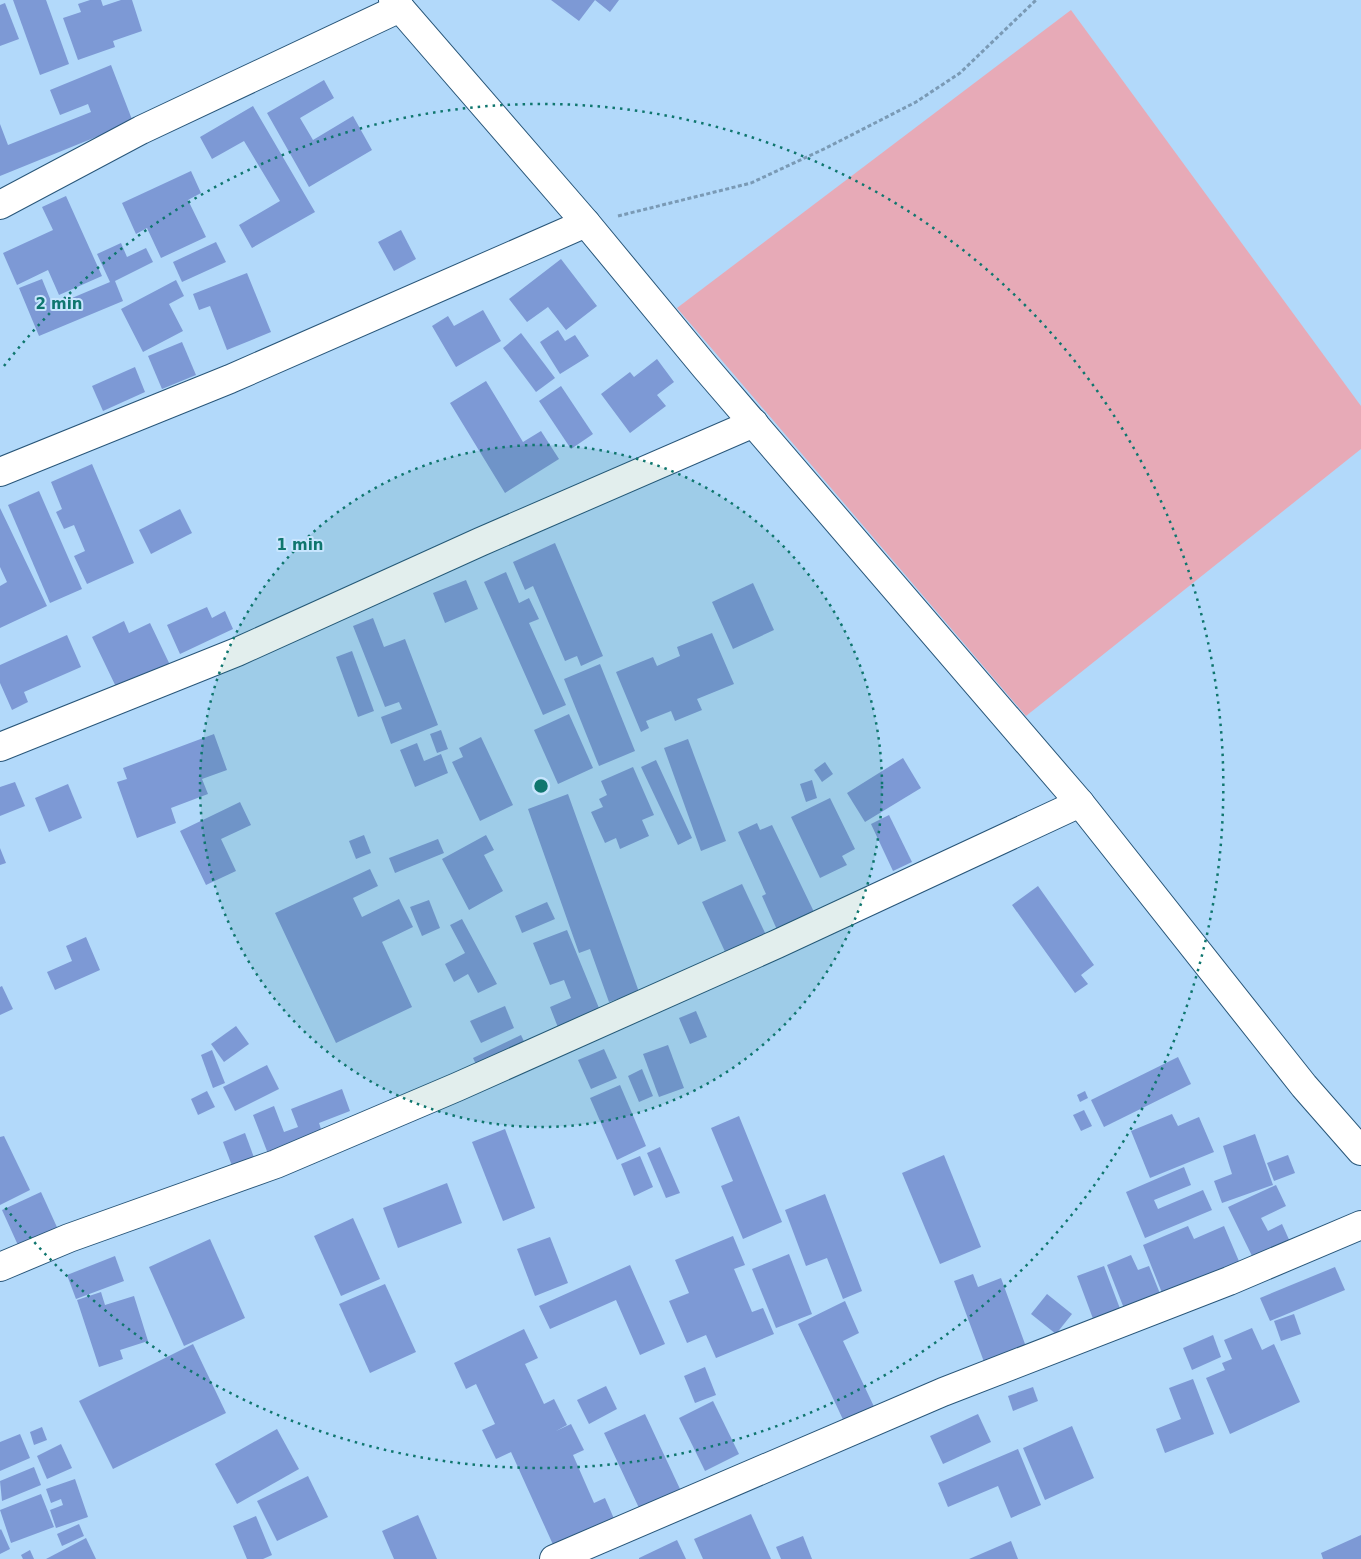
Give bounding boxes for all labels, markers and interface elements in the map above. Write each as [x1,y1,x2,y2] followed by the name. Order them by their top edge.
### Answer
[35,295,83,313] text: 2 min
[276,536,324,554] text: 1 min
[532,777,550,795] centre of rings

